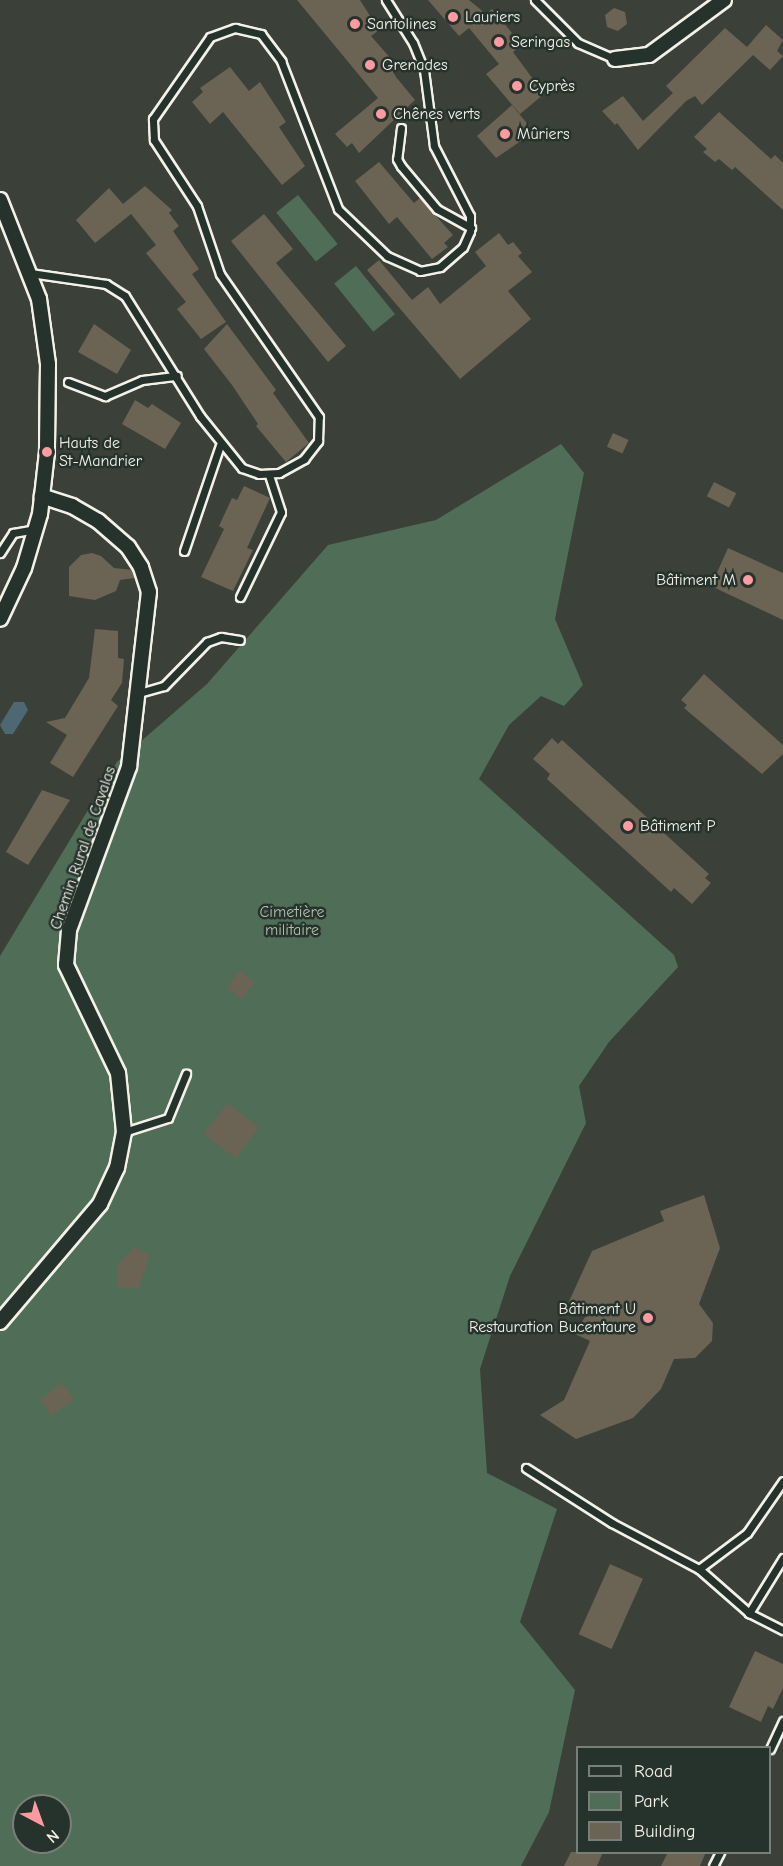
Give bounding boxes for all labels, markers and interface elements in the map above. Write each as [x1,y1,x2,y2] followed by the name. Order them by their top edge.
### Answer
[465,7,520,27] place label: Lauriers
[446,10,460,24] marker: Lauriers
[367,14,436,34] place label: Santolines
[348,17,362,31] marker: Santolines
[511,32,570,52] place label: Seringas
[492,35,506,49] marker: Seringas
[382,55,448,75] place label: Grenades
[363,58,377,72] marker: Grenades
[529,76,575,96] place label: Cyprès
[510,79,524,93] marker: Cyprès
[393,104,480,124] place label: Chênes verts
[374,107,388,121] marker: Chênes verts
[517,124,570,144] place label: Mûriers
[498,127,512,141] marker: Mûriers
[59,433,142,471] place label: Hauts de St-Mandrier
[40,445,54,459] marker: Hauts de St-Mandrier
[656,570,736,590] place label: Bâtiment M
[741,573,755,587] marker: Bâtiment M
[46,764,120,932] street label: Chemin Rural de Cavalas
[640,816,715,836] place label: Bâtiment P
[621,819,635,833] marker: Bâtiment P
[260,902,324,940] park label: Cimetière militaire
[469,1299,636,1337] place label: Bâtiment U Restauration Bucentaure
[641,1311,655,1325] marker: Bâtiment U Restauration Bucentaure
[576,1746,771,1854] legend
[634,1761,673,1782] text: Road
[634,1791,668,1812] text: Park
[12,1794,72,1854] north arrow
[634,1821,696,1842] text: Building
[43,1826,62,1846] text: N

